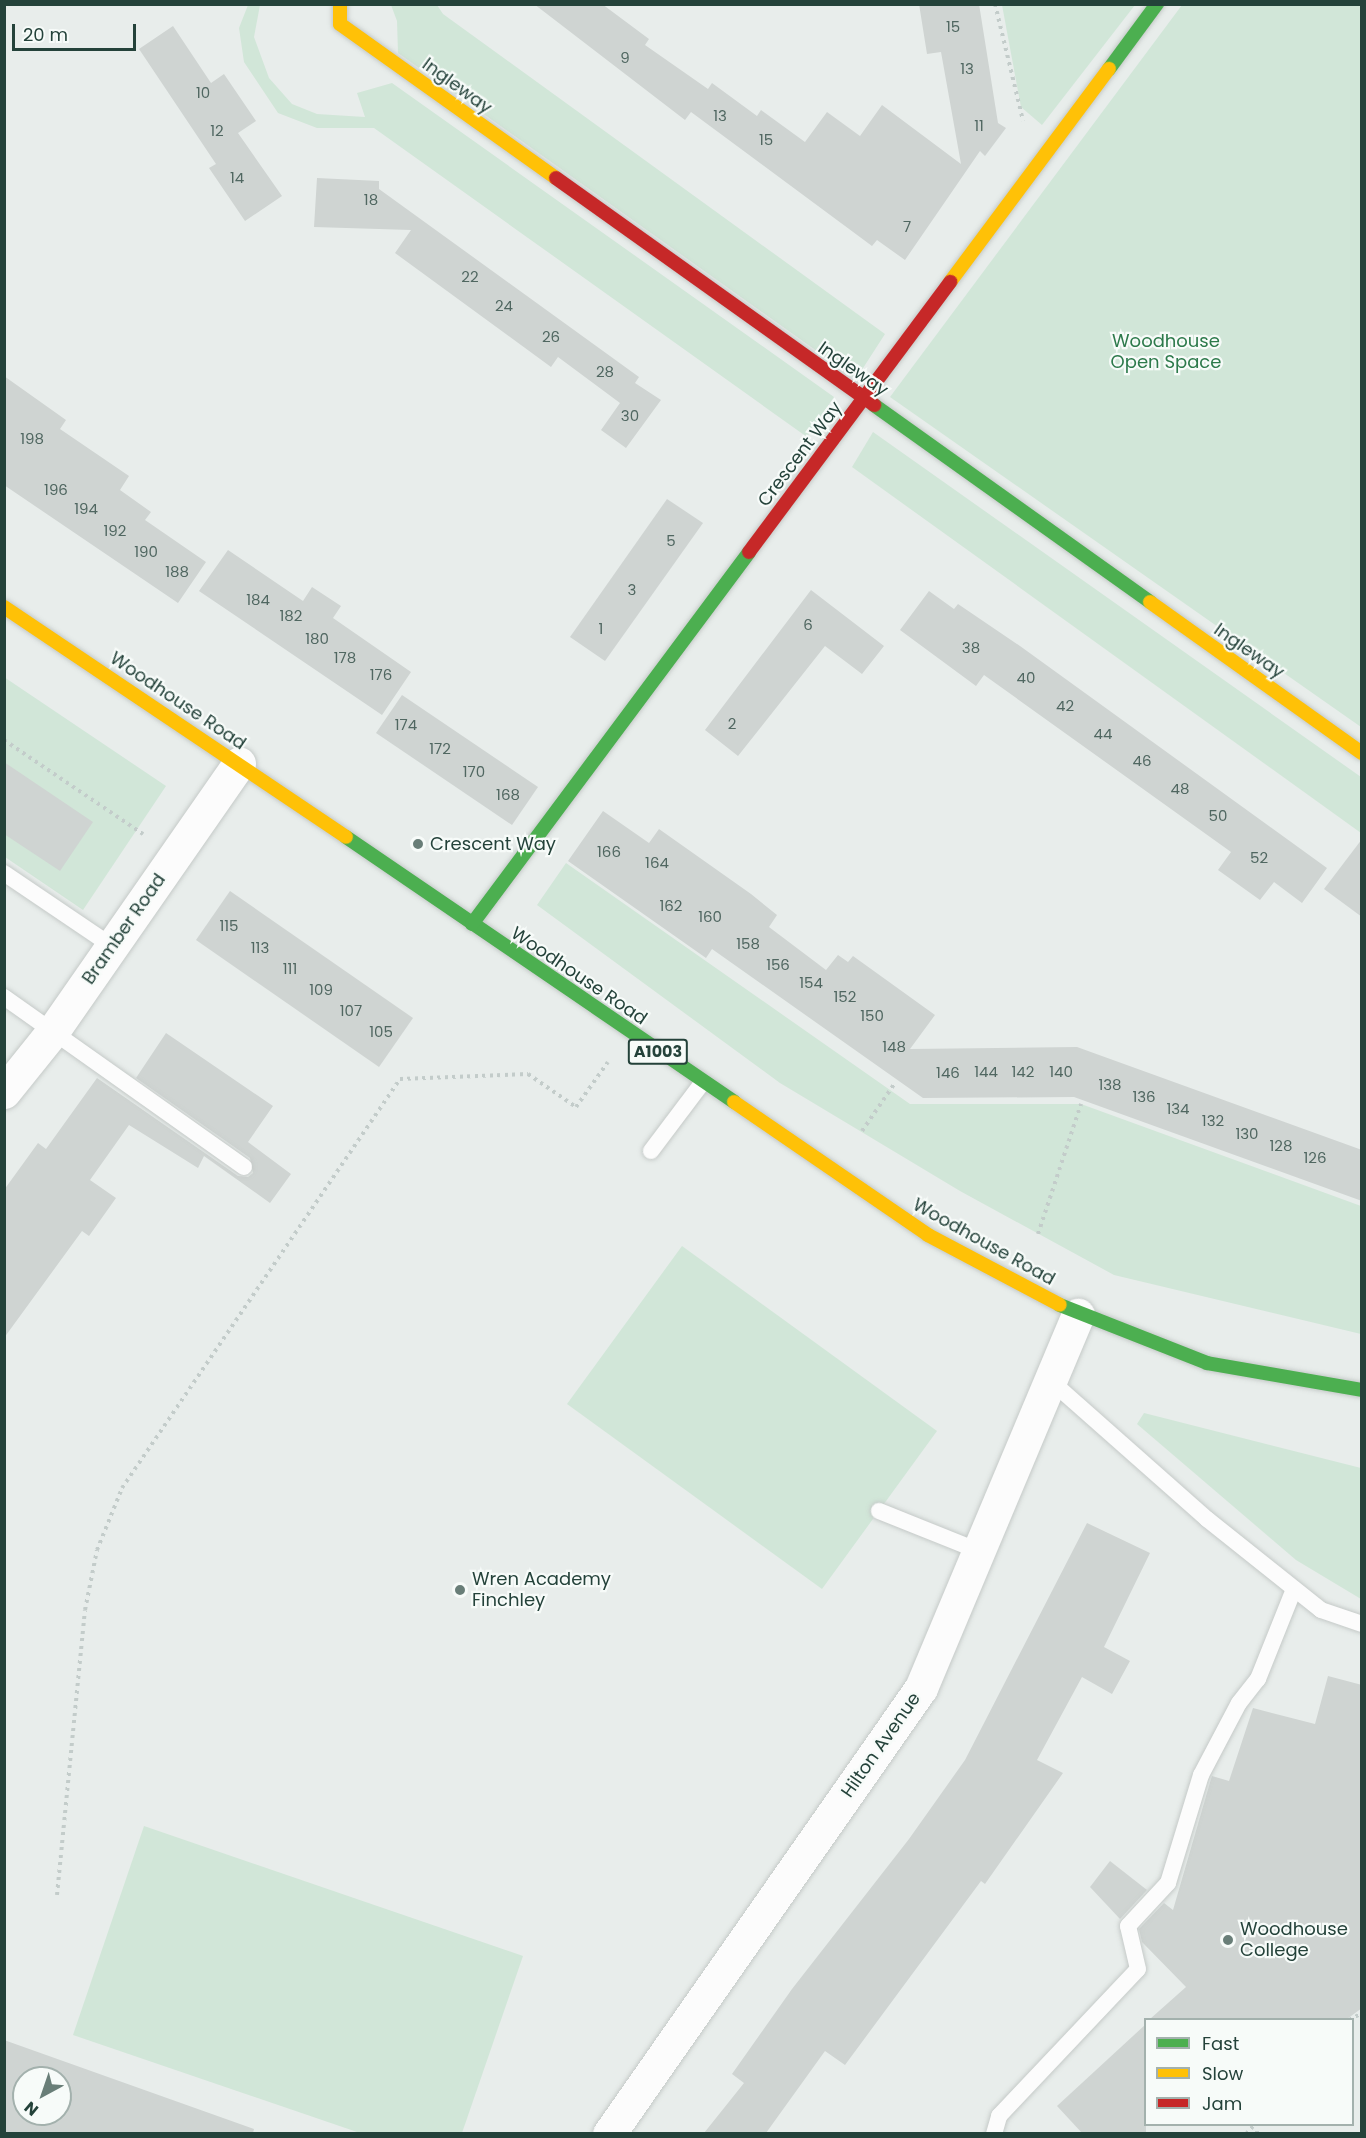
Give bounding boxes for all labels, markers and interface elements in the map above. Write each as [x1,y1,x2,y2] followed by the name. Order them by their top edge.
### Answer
[15,12,140,50] scale bar
[946,18,960,36] house number: 15
[23,22,68,47] text: 20 m
[620,49,630,67] house number: 9
[418,54,496,118] street label: Ingleway
[960,60,974,78] house number: 13
[196,84,210,102] house number: 10
[713,107,727,125] house number: 13
[974,117,984,135] house number: 11
[210,122,224,140] house number: 12
[759,131,773,149] house number: 15
[230,169,244,187] house number: 14
[364,191,378,209] house number: 18
[903,218,911,236] house number: 7
[461,268,479,286] house number: 22
[495,297,513,315] house number: 24
[542,328,560,346] house number: 26
[1111,331,1221,374] park label: Woodhouse Open Space
[814,337,892,401] street label: Ingleway
[596,363,614,381] house number: 28
[753,397,847,511] street label: Crescent Way
[621,407,639,425] house number: 30
[20,430,44,448] house number: 198
[44,481,68,499] house number: 196
[74,500,98,518] house number: 194
[104,522,126,540] house number: 192
[666,532,676,550] house number: 5
[134,543,158,561] house number: 190
[165,563,189,581] house number: 188
[628,581,636,599] house number: 3
[246,591,270,609] house number: 184
[280,607,302,625] house number: 182
[803,616,813,634] house number: 6
[1210,619,1288,683] street label: Ingleway
[599,620,603,638] house number: 1
[305,630,329,648] house number: 180
[962,639,980,657] house number: 38
[106,647,250,755] street label: Woodhouse Road
[334,649,356,667] house number: 178
[370,666,392,684] house number: 176
[1017,669,1035,687] house number: 40
[1056,697,1074,715] house number: 42
[728,715,736,733] house number: 2
[395,716,417,734] house number: 174
[1094,725,1112,743] house number: 44
[429,740,451,758] house number: 172
[1133,752,1151,770] house number: 46
[463,763,485,781] house number: 170
[1171,780,1189,798] house number: 48
[496,786,520,804] house number: 168
[1209,807,1227,825] house number: 50
[430,833,556,855] place label: Crescent Way
[411,837,425,851] marker: Crescent Way
[597,843,621,861] house number: 166
[1250,849,1268,867] house number: 52
[645,854,669,872] house number: 164
[78,870,170,988] street label: Bramber Road
[660,897,682,915] house number: 162
[698,908,722,926] house number: 160
[219,917,239,935] house number: 115
[507,922,651,1030] street label: Woodhouse Road
[736,935,760,953] house number: 158
[251,939,269,957] house number: 113
[766,956,790,974] house number: 156
[283,960,297,978] house number: 111
[799,974,823,992] house number: 154
[309,981,333,999] house number: 109
[834,988,856,1006] house number: 152
[340,1002,362,1020] house number: 107
[860,1007,884,1025] house number: 150
[369,1023,393,1041] house number: 105
[882,1038,906,1056] house number: 148
[626,1039,690,1065] road number: A1003
[974,1063,998,1081] house number: 144
[1012,1063,1034,1081] house number: 142
[1049,1063,1073,1081] house number: 140
[936,1064,960,1082] house number: 146
[1098,1076,1122,1094] house number: 138
[1132,1088,1156,1106] house number: 136
[1166,1100,1190,1118] house number: 134
[1202,1112,1224,1130] house number: 132
[1235,1125,1259,1143] house number: 130
[1270,1137,1292,1155] house number: 128
[1304,1149,1326,1167] house number: 126
[909,1194,1059,1290] street label: Woodhouse Road
[472,1569,611,1612] place label: Wren Academy Finchley
[453,1583,467,1597] marker: Wren Academy Finchley
[837,1688,925,1802] street label: Hilton Avenue
[1240,1919,1348,1962] place label: Woodhouse College
[1221,1933,1235,1947] marker: Woodhouse College
[1144,2018,1354,2126] legend
[1202,2031,1239,2056] text: Fast
[1202,2061,1243,2086] text: Slow
[12,2066,72,2126] north arrow
[1202,2091,1242,2116] text: Jam
[19,2096,43,2121] text: N

